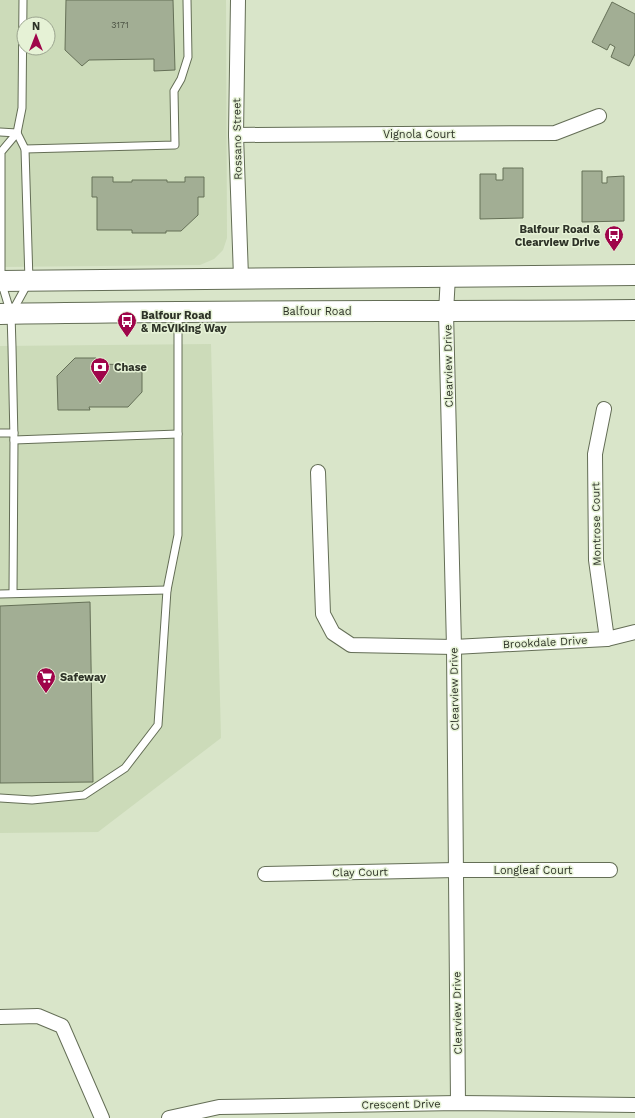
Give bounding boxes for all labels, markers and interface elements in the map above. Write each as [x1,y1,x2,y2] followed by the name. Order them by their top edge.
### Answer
[16,16,56,56] north arrow
[32,20,40,33] text: N
[111,20,129,30] house number: 3171
[230,98,245,180] street label: Rossano Street
[383,128,455,141] street label: Vignola Court
[515,223,601,249] place label: Balfour Road & Clearview Drive
[603,224,625,252] bus stop icon: Balfour Road & Clearview Drive
[282,305,352,318] street label: Balfour Road
[141,309,228,335] place label: Balfour Road & McViking Way
[116,310,138,338] bus stop icon: Balfour Road & McViking Way
[441,324,456,408] street label: Clearview Drive
[89,356,111,384] bank icon: Chase
[114,361,147,374] place label: Chase
[589,482,604,566] street label: Montrose Court
[502,634,588,651] street label: Brookdale Drive
[447,647,462,731] street label: Clearview Drive
[35,666,57,694] supermarket icon: Safeway
[60,671,107,684] place label: Safeway
[494,864,573,877] street label: Longleaf Court
[332,866,388,879] street label: Clay Court
[450,971,465,1055] street label: Clearview Drive
[361,1097,441,1112] street label: Crescent Drive

